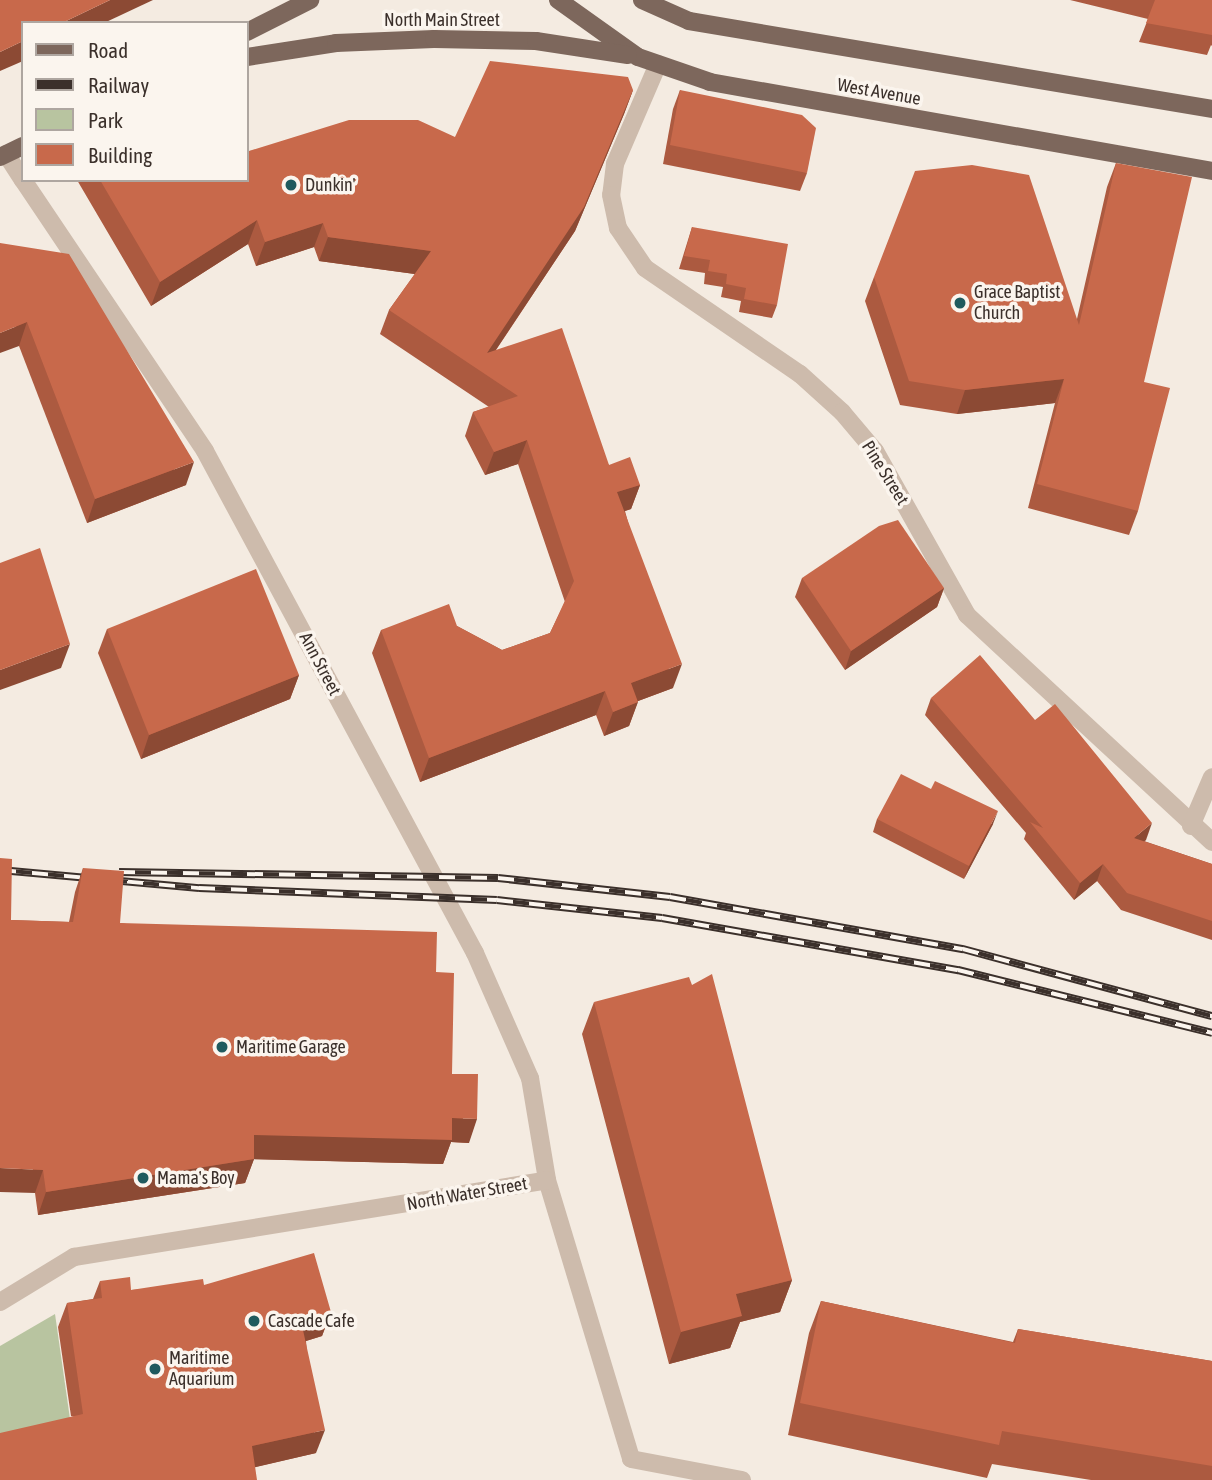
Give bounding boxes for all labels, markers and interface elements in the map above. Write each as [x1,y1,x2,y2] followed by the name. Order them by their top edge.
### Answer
[384,9,500,31] street label: North Main Street
[21,21,248,182] legend
[88,38,128,62] text: Road
[88,73,149,97] text: Railway
[836,74,922,110] street label: West Avenue
[88,108,123,132] text: Park
[88,143,152,167] text: Building
[305,174,355,196] place label: Dunkin'
[283,177,299,193] marker: Dunkin'
[974,282,1060,324] place label: Grace Baptist Church
[952,295,968,311] marker: Grace Baptist Church
[857,437,913,509] street label: Pine Street
[294,629,346,699] street label: Ann Street
[236,1036,346,1058] place label: Maritime Garage
[214,1039,230,1055] marker: Maritime Garage
[157,1167,235,1189] place label: Mama's Boy
[135,1170,151,1186] marker: Mama's Boy
[405,1173,529,1215] street label: North Water Street
[268,1310,355,1332] place label: Cascade Cafe
[246,1313,262,1329] marker: Cascade Cafe
[169,1348,235,1390] place label: Maritime Aquarium
[147,1361,163,1377] marker: Maritime Aquarium

